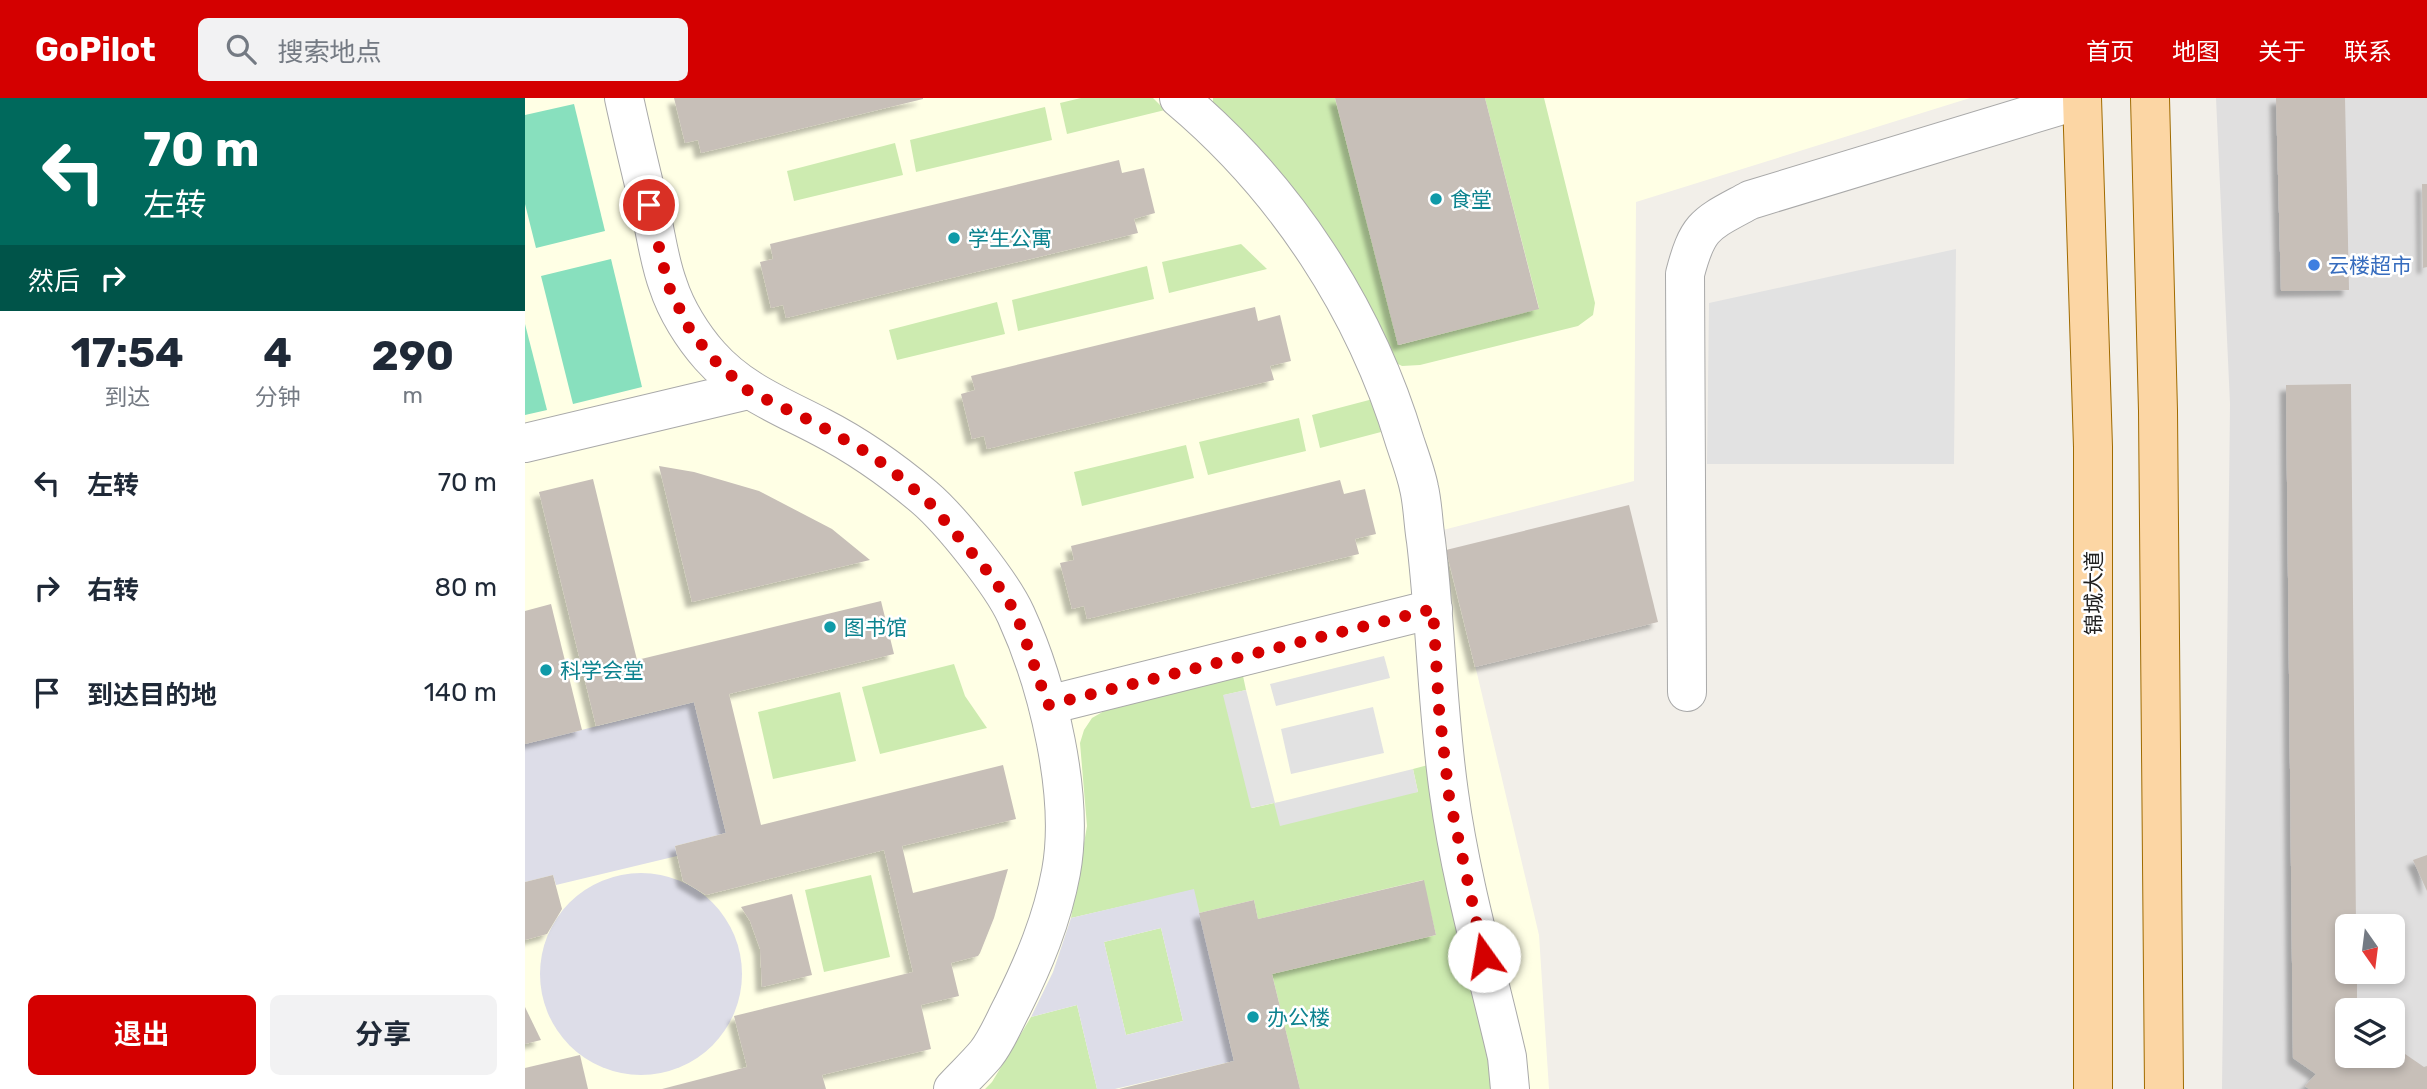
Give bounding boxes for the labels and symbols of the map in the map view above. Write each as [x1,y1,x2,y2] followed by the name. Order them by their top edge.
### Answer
[619,175,679,235] pin
[1450,187,1492,212] place label: 食堂
[1428,191,1444,207] marker: 食堂
[968,226,1052,251] place label: 学生公寓
[946,230,962,246] marker: 学生公寓
[2328,253,2412,278] place label: 云楼超市
[2306,257,2322,273] marker: 云楼超市
[2081,551,2106,635] street label: 锦城大道
[844,615,907,640] place label: 图书馆
[822,619,838,635] marker: 图书馆
[560,658,644,683] place label: 科学会堂
[538,662,554,678] marker: 科学会堂
[2335,914,2405,984] north arrow
[1447,919,1521,993] position arrow
[1267,1005,1330,1030] place label: 办公楼
[1245,1009,1261,1025] marker: 办公楼

